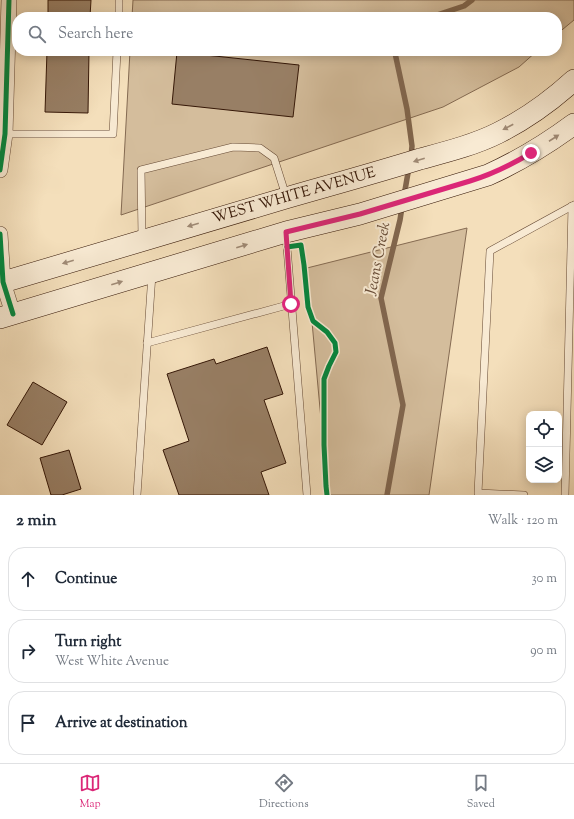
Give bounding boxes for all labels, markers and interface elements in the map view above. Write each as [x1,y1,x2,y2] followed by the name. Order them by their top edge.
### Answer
[12,12,562,56] search box
[26,23,48,45] icon: search
[58,24,133,45] text: Search here
[502,124,514,131] one-way arrow
[549,134,559,142] one-way arrow
[522,144,540,162] route end
[412,157,424,163] one-way arrow
[210,163,378,229] street label: WEST WHITE AVENUE
[360,220,397,299] water label: Jeans Creek
[187,222,199,228] one-way arrow
[236,242,248,248] one-way arrow
[62,259,74,265] one-way arrow
[112,280,124,286] one-way arrow
[282,295,300,313] route start
[526,411,562,483] map controls
[526,411,562,447] button: locate
[526,447,562,483] button: layers
[16,509,57,533] text: 2 min
[488,512,558,530] text: Walk · 120 m
[17,568,39,590] icon: ahead
[55,569,117,590] text: Continue
[531,570,557,588] text: 30 m
[55,632,121,653] text: Turn right
[17,640,39,662] icon: right
[530,642,557,660] text: 90 m
[55,653,169,671] text: West White Avenue
[17,712,39,734] icon: arrive
[55,713,188,734] text: Arrive at destination
[79,772,101,812] tab: Map
[259,772,309,812] tab: Directions
[467,772,495,812] tab: Saved

